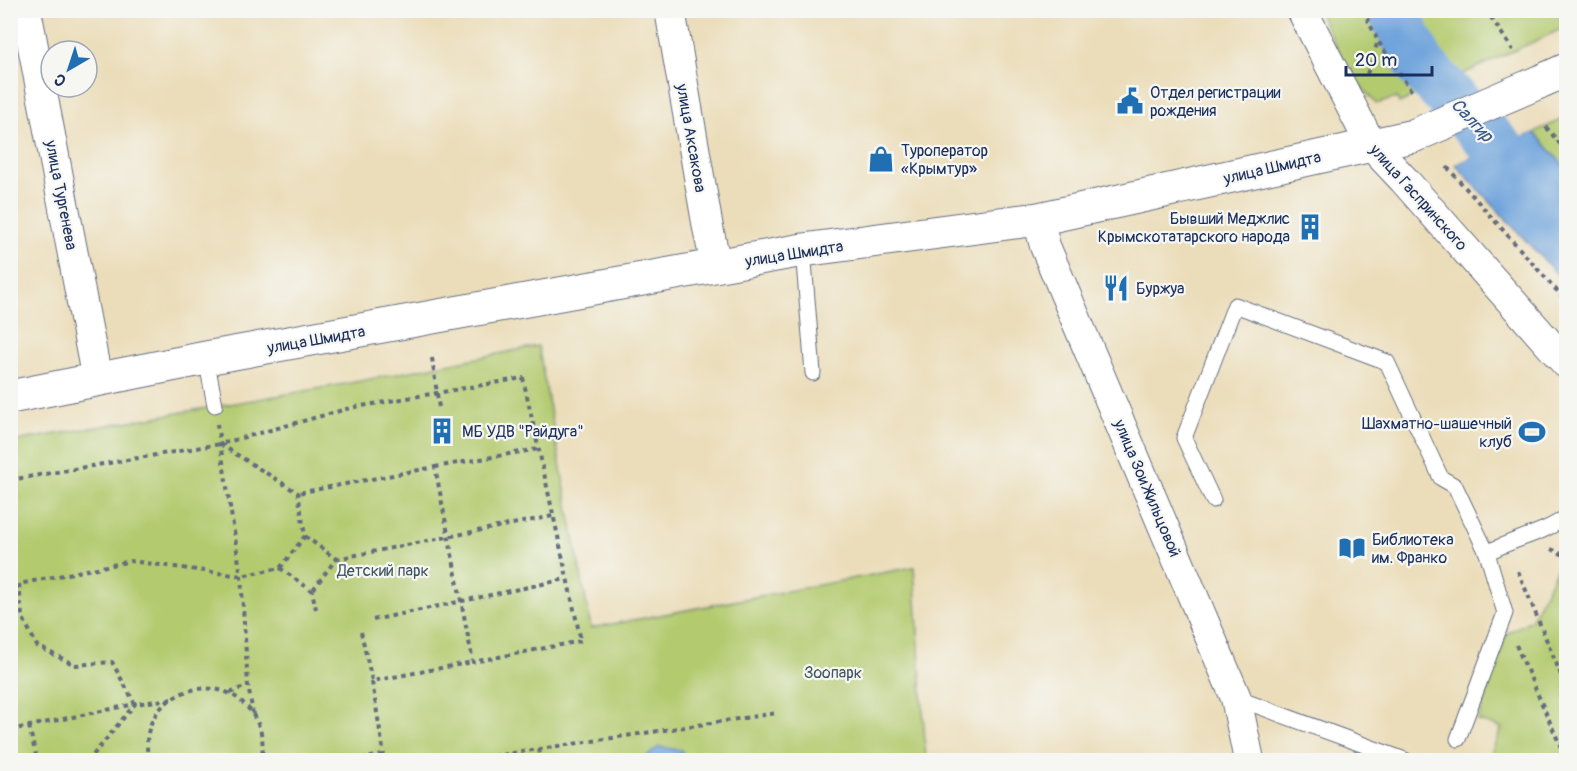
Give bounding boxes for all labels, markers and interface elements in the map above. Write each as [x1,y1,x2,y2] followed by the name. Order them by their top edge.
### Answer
[39,39,99,99] north arrow
[1346,39,1432,77] scale bar
[1355,49,1397,72] text: 20 m
[50,69,70,91] text: С
[671,81,710,194] street label: улица Аксакова
[1150,83,1281,121] place label: Отдел регистрации рождения
[1115,86,1145,116] public building icon: Отдел регистрации рождения
[1446,94,1499,148] water label: Салгир
[40,138,81,252] street label: улица Тургенева
[1365,140,1472,255] street label: улица Гаспринского
[901,141,988,179] place label: Туроператор «Крымтур»
[866,144,896,174] shop icon: Туроператор «Крымтур»
[1221,147,1323,189] street label: улица Шмидта
[1098,209,1290,247] place label: Бывший Меджлис Крымскотатарского народа
[1295,212,1325,242] building icon: Бывший Меджлис Крымскотатарского народа
[743,236,845,272] street label: улица Шмидта
[1101,273,1131,303] restaurant icon: Буржуа
[1136,279,1185,299] place label: Буржуа
[265,322,367,359] street label: улица Шмидта
[1362,414,1512,452] place label: Шахматно-шашечный клуб
[427,416,457,446] building icon: МБ УДВ "Райдуга"
[1109,416,1185,560] street label: улица Зои Жильцовой
[1517,417,1547,447] sports icon: Шахматно-шашечный клуб
[462,422,584,442] place label: МБ УДВ "Райдуга"
[1372,530,1454,568] place label: Библиотека им. Франко
[1337,533,1367,563] library icon: Библиотека им. Франко
[336,561,429,581] park label: Детский парк
[804,663,862,683] park label: Зоопарк

